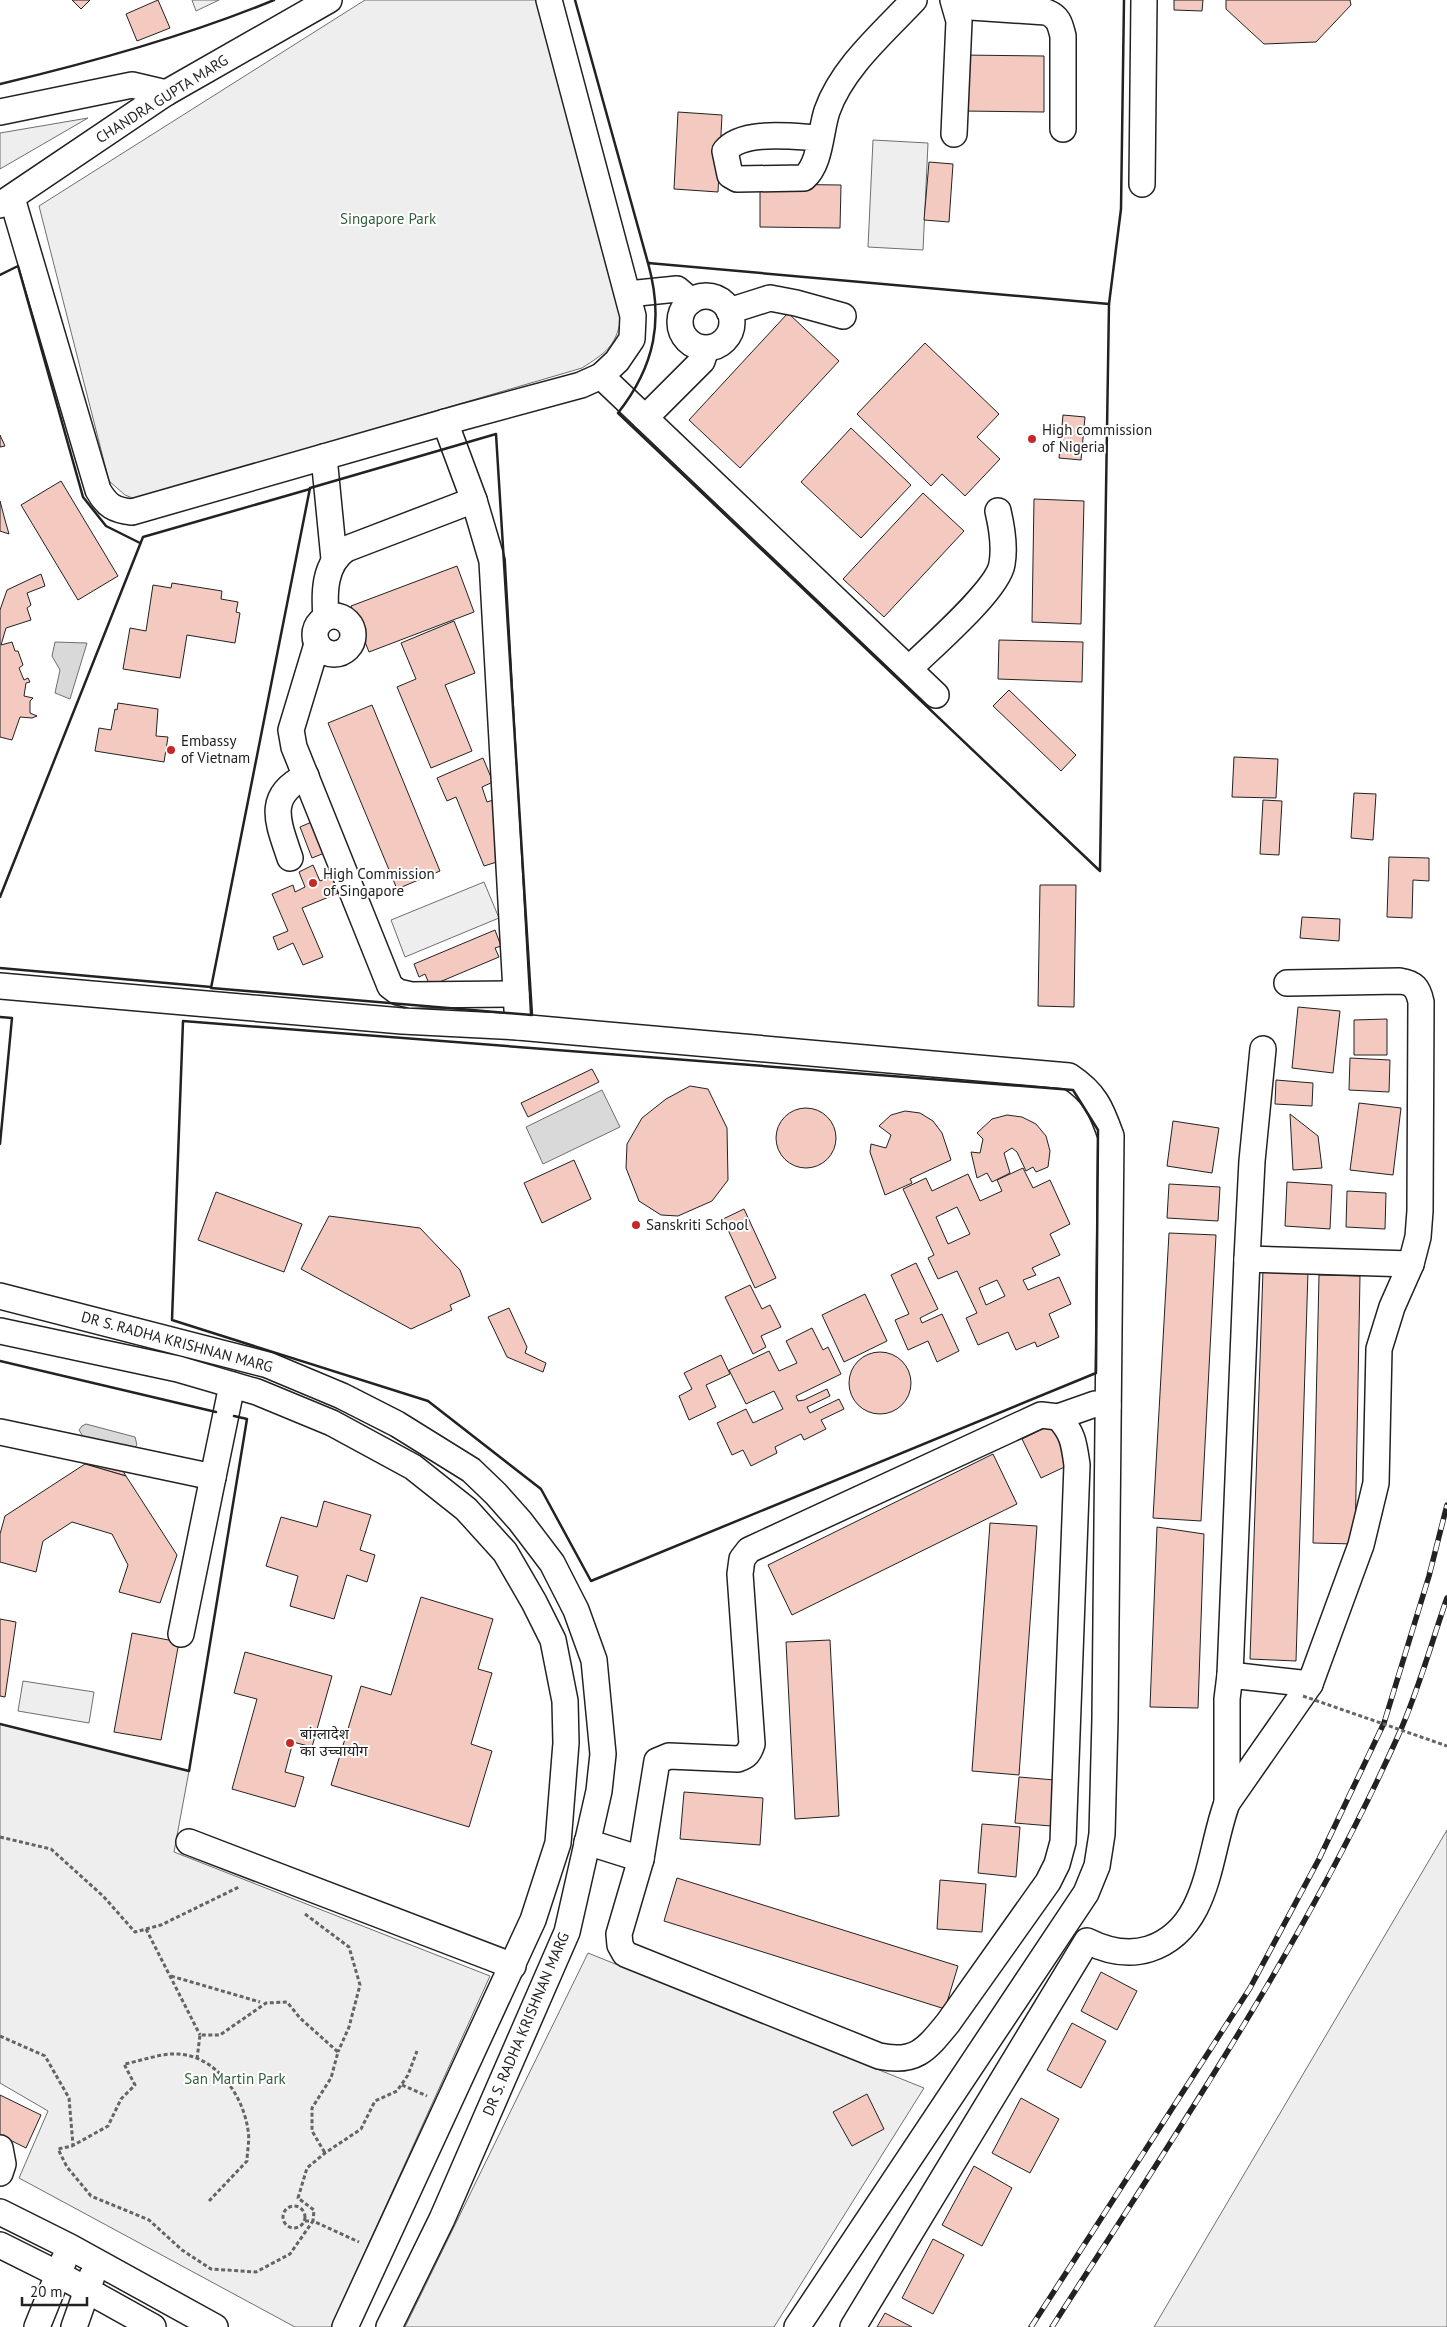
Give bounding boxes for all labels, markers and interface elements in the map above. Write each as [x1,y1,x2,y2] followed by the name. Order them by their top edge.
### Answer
[92,50,232,147] street label: CHANDRA GUPTA MARG
[340,209,437,228] park label: Singapore Park
[1042,420,1152,456] place label: High commission of Nigeria
[1026,433,1038,445] marker: High commission of Nigeria
[181,731,250,767] place label: Embassy of Vietnam
[165,744,177,756] marker: Embassy of Vietnam
[323,864,435,900] place label: High Commission of Singapore
[307,877,319,889] marker: High Commission of Singapore
[646,1215,749,1234] place label: Sanskriti School
[630,1219,642,1231] marker: Sanskriti School
[79,1307,275,1376] street label: DR S. RADHA KRISHNAN MARG
[300,1724,368,1760] place label: बांग्लादेश का उच्चायोग
[284,1737,296,1749] marker: बांग्लादेश का उच्चायोग
[478,1929,573,2118] street label: DR S. RADHA KRISHNAN MARG
[184,2069,286,2088] park label: San Martin Park
[22,2274,88,2306] scale bar
[30,2282,63,2301] text: 20 m

